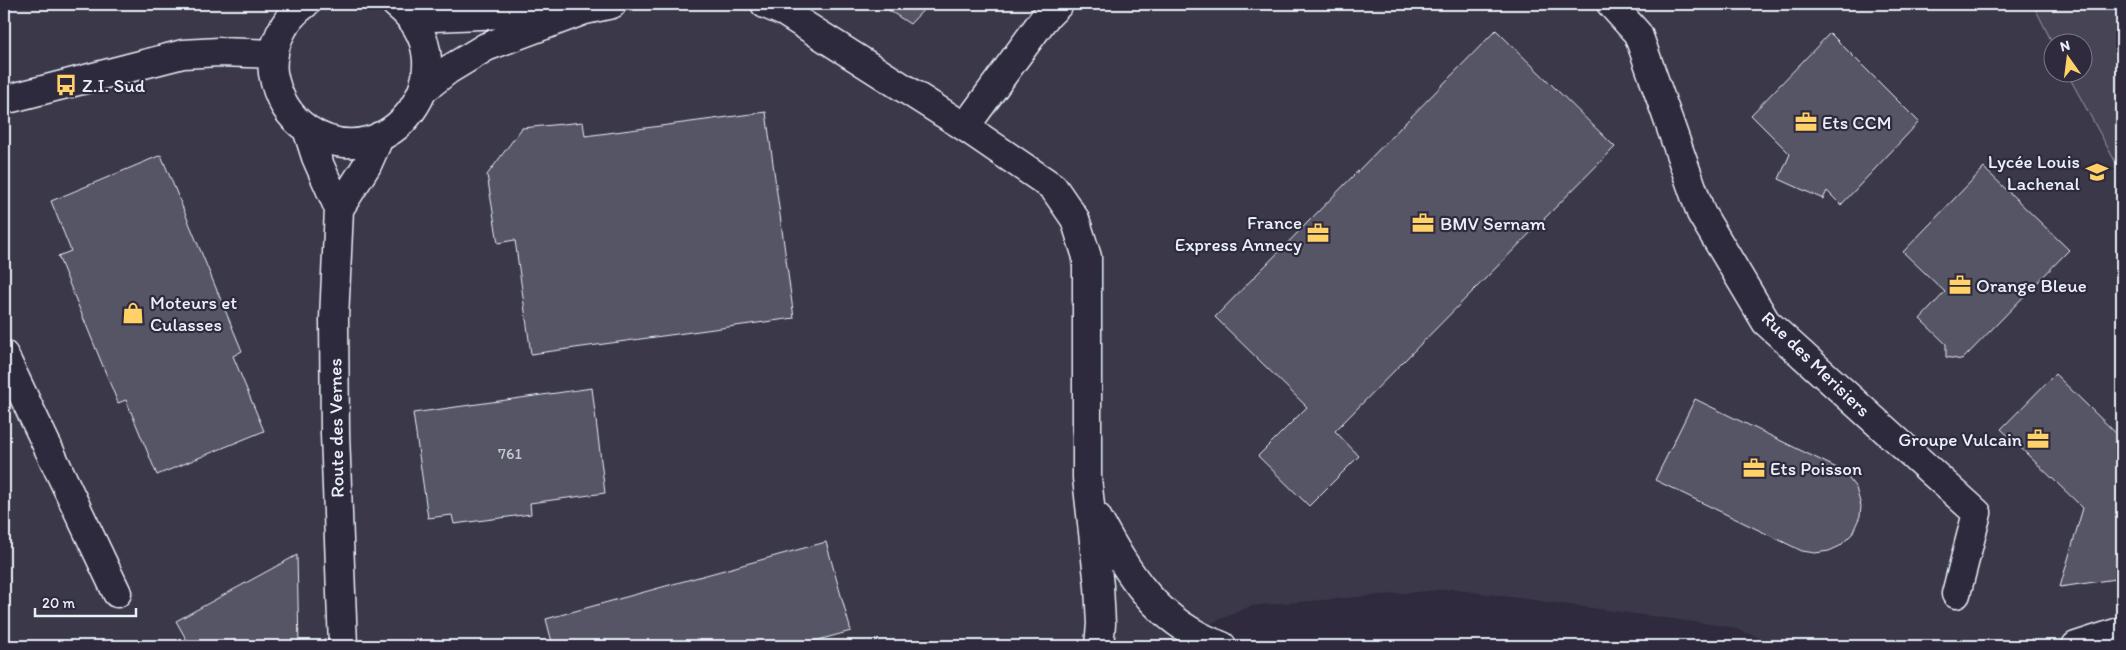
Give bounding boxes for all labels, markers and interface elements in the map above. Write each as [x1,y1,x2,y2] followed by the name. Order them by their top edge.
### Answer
[2044,32,2094,82] north arrow
[2058,36,2072,55] text: N
[53,72,79,98] bus stop icon: Z.I. Sud
[82,74,146,97] place label: Z.I. Sud
[1793,109,1819,135] office icon: Ets CCM
[1822,111,1892,134] place label: Ets CCM
[1988,150,2081,195] place label: Lycée Louis Lachenal
[2084,159,2110,185] school or university icon: Lycée Louis Lachenal
[1410,210,1436,236] office icon: BMV Sernam
[1175,211,1302,256] place label: France Express Annecy
[1440,212,1546,235] place label: BMV Sernam
[1305,220,1331,246] office icon: France Express Annecy
[1947,272,1973,298] office icon: Orange Bleue
[1976,274,2087,297] place label: Orange Bleue
[150,291,238,336] place label: Moteurs et Culasses
[120,300,146,326] shop icon: Moteurs et Culasses
[1757,306,1875,422] street label: Rue des Merisiers
[323,358,349,498] street label: Route des Vernes
[2025,426,2051,452] office icon: Groupe Vulcain
[1898,428,2022,451] place label: Groupe Vulcain
[498,444,522,463] house number: 761
[1741,455,1767,481] office icon: Ets Poisson
[1770,457,1862,480] place label: Ets Poisson
[35,585,136,617] scale bar
[42,594,76,612] text: 20 m

